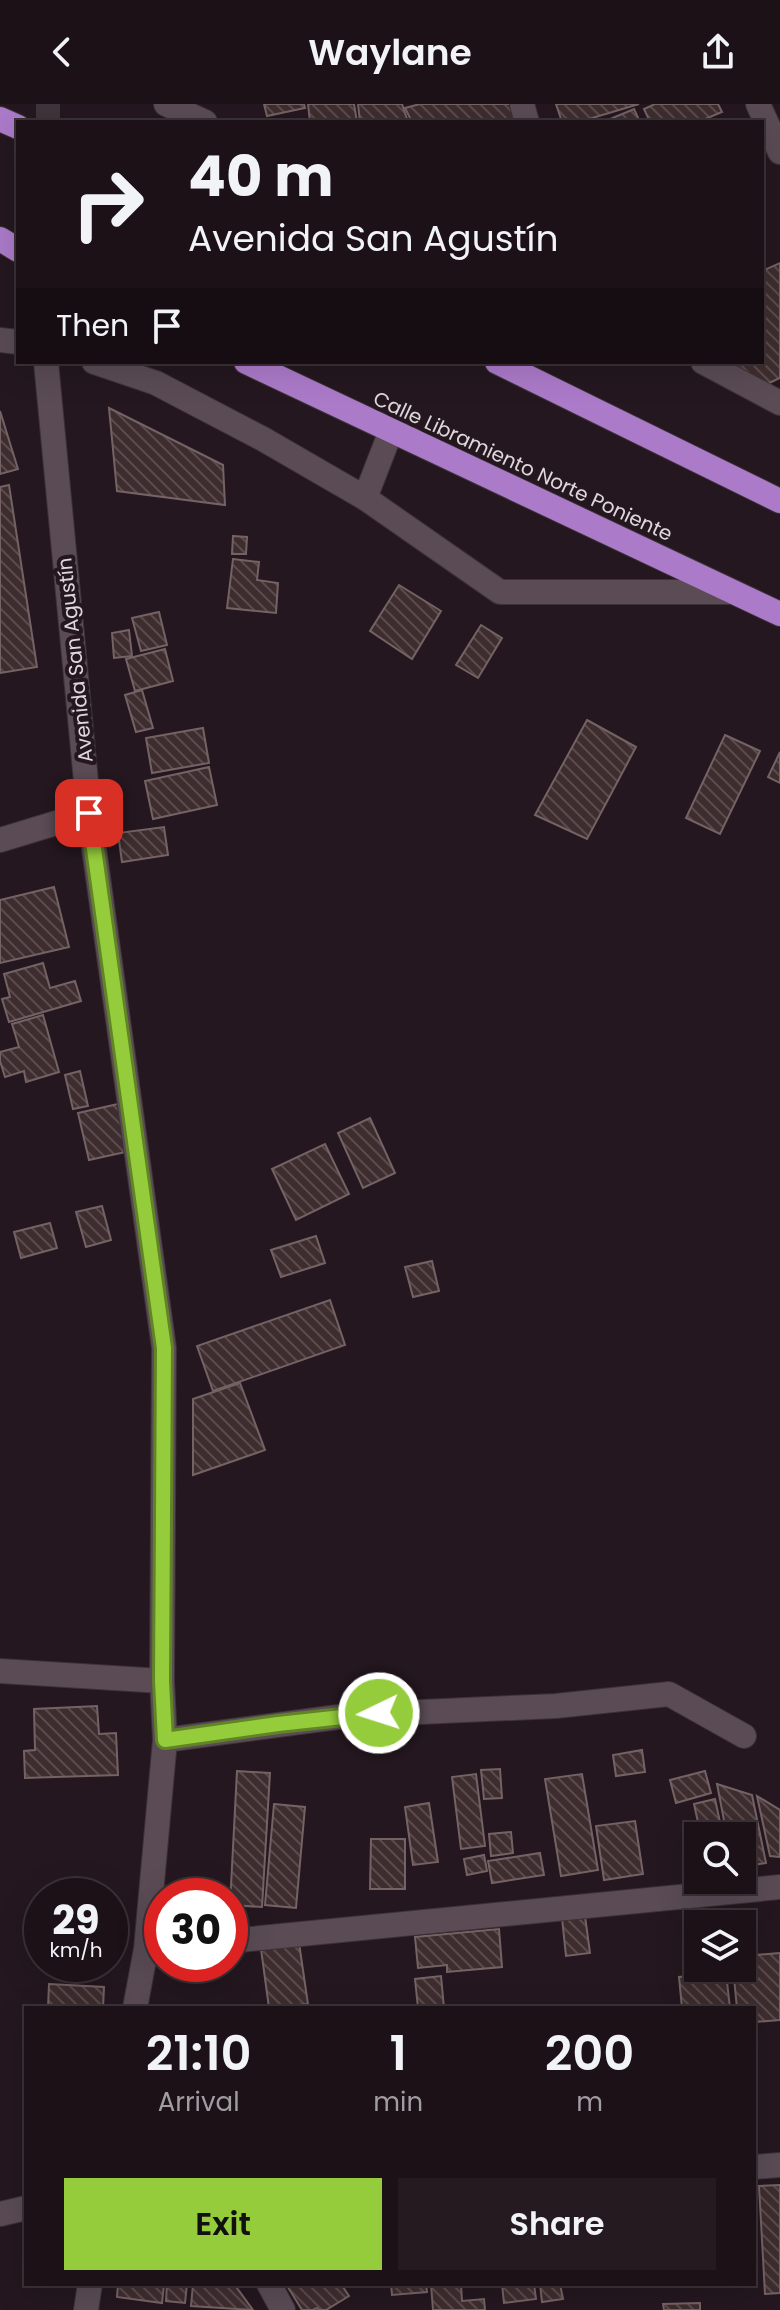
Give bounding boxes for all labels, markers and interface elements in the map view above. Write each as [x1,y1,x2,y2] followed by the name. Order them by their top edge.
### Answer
[308,27,472,78] text: Waylane
[40,30,84,74] icon: back
[696,30,740,74] icon: share
[188,137,334,216] text: 40 m
[56,152,160,256] icon: right
[188,213,559,264] text: Avenida San Agustín
[56,304,129,347] text: Then
[145,304,189,348] icon: arrive
[369,384,677,548] street label: Calle Libramiento Norte Poniente
[50,556,100,764] street label: Avenida San Agustín
[55,779,123,847] pin
[67,791,111,835] icon: arrive
[337,1671,421,1755] position arrow
[684,1822,756,1982] map controls
[684,1822,756,1894] button: search
[144,1878,248,1982] speed limit sign: 30
[52,1892,100,1948] text: 29
[684,1910,756,1982] button: layers
[49,1936,103,1964] text: km/h
[146,2020,252,2087] text: 21:10
[389,2020,407,2087] text: 1
[545,2020,634,2087] text: 200
[158,2084,240,2120] text: Arrival
[373,2084,423,2120] text: min
[576,2084,603,2120] text: m
[64,2178,382,2270] button: Exit
[398,2178,716,2270] button: Share

